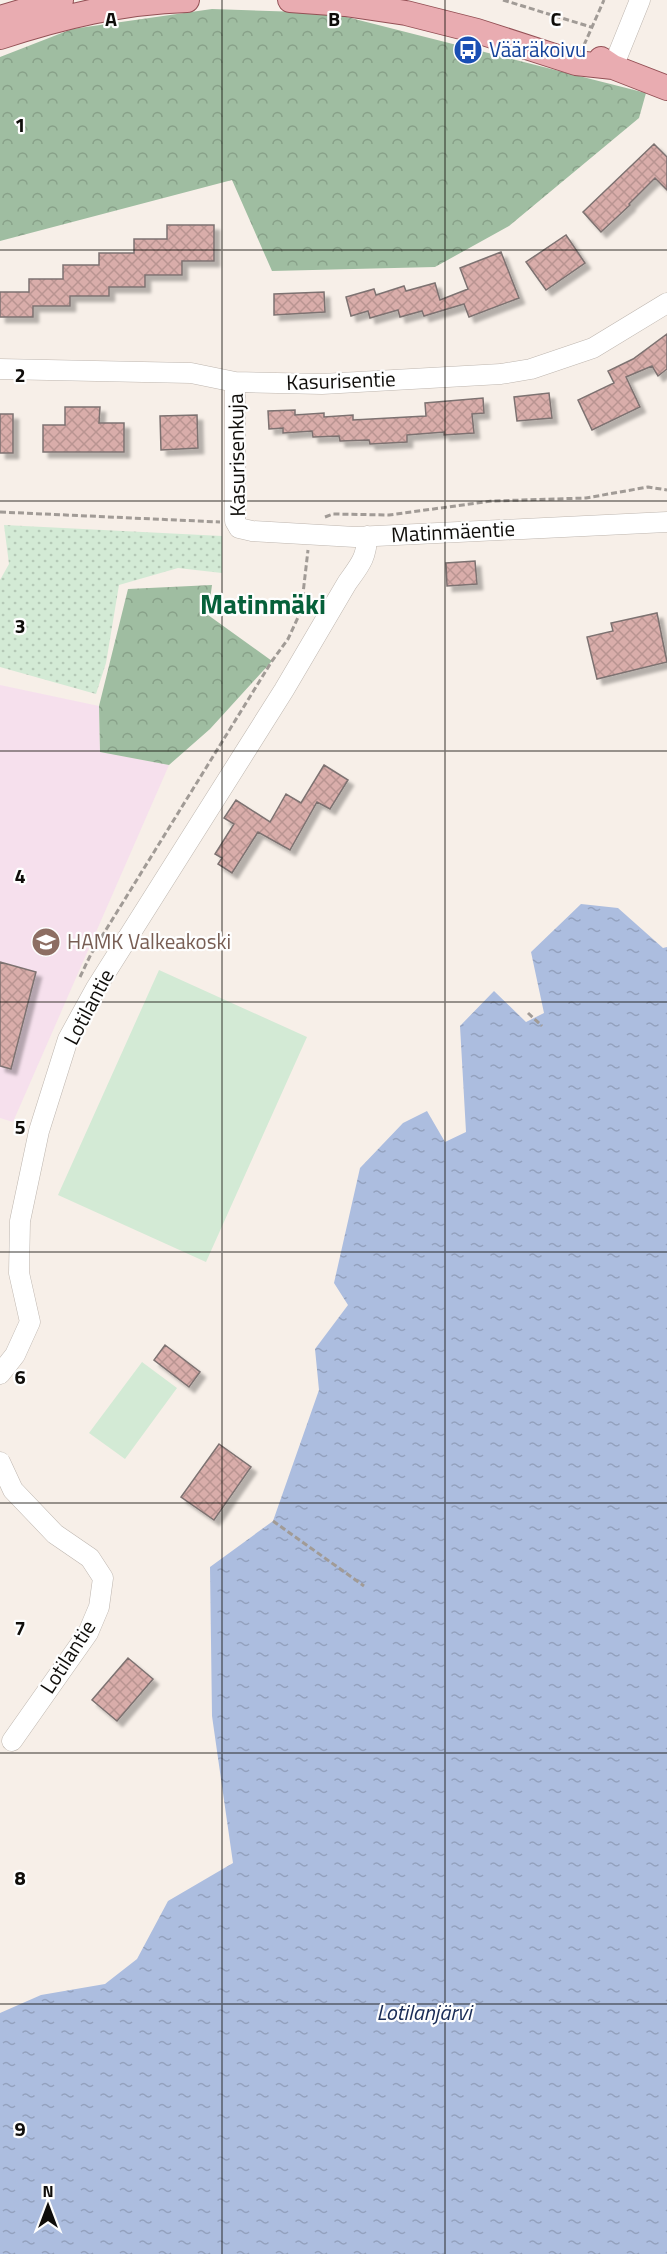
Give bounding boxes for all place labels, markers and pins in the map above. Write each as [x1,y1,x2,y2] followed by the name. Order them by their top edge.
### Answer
[489,33,586,65] place label: Vääräkoivu
[452,34,484,66] bus stop icon: Vääräkoivu
[67,925,231,957] place label: HAMK Valkeakoski
[30,926,62,958] school or university icon: HAMK Valkeakoski

